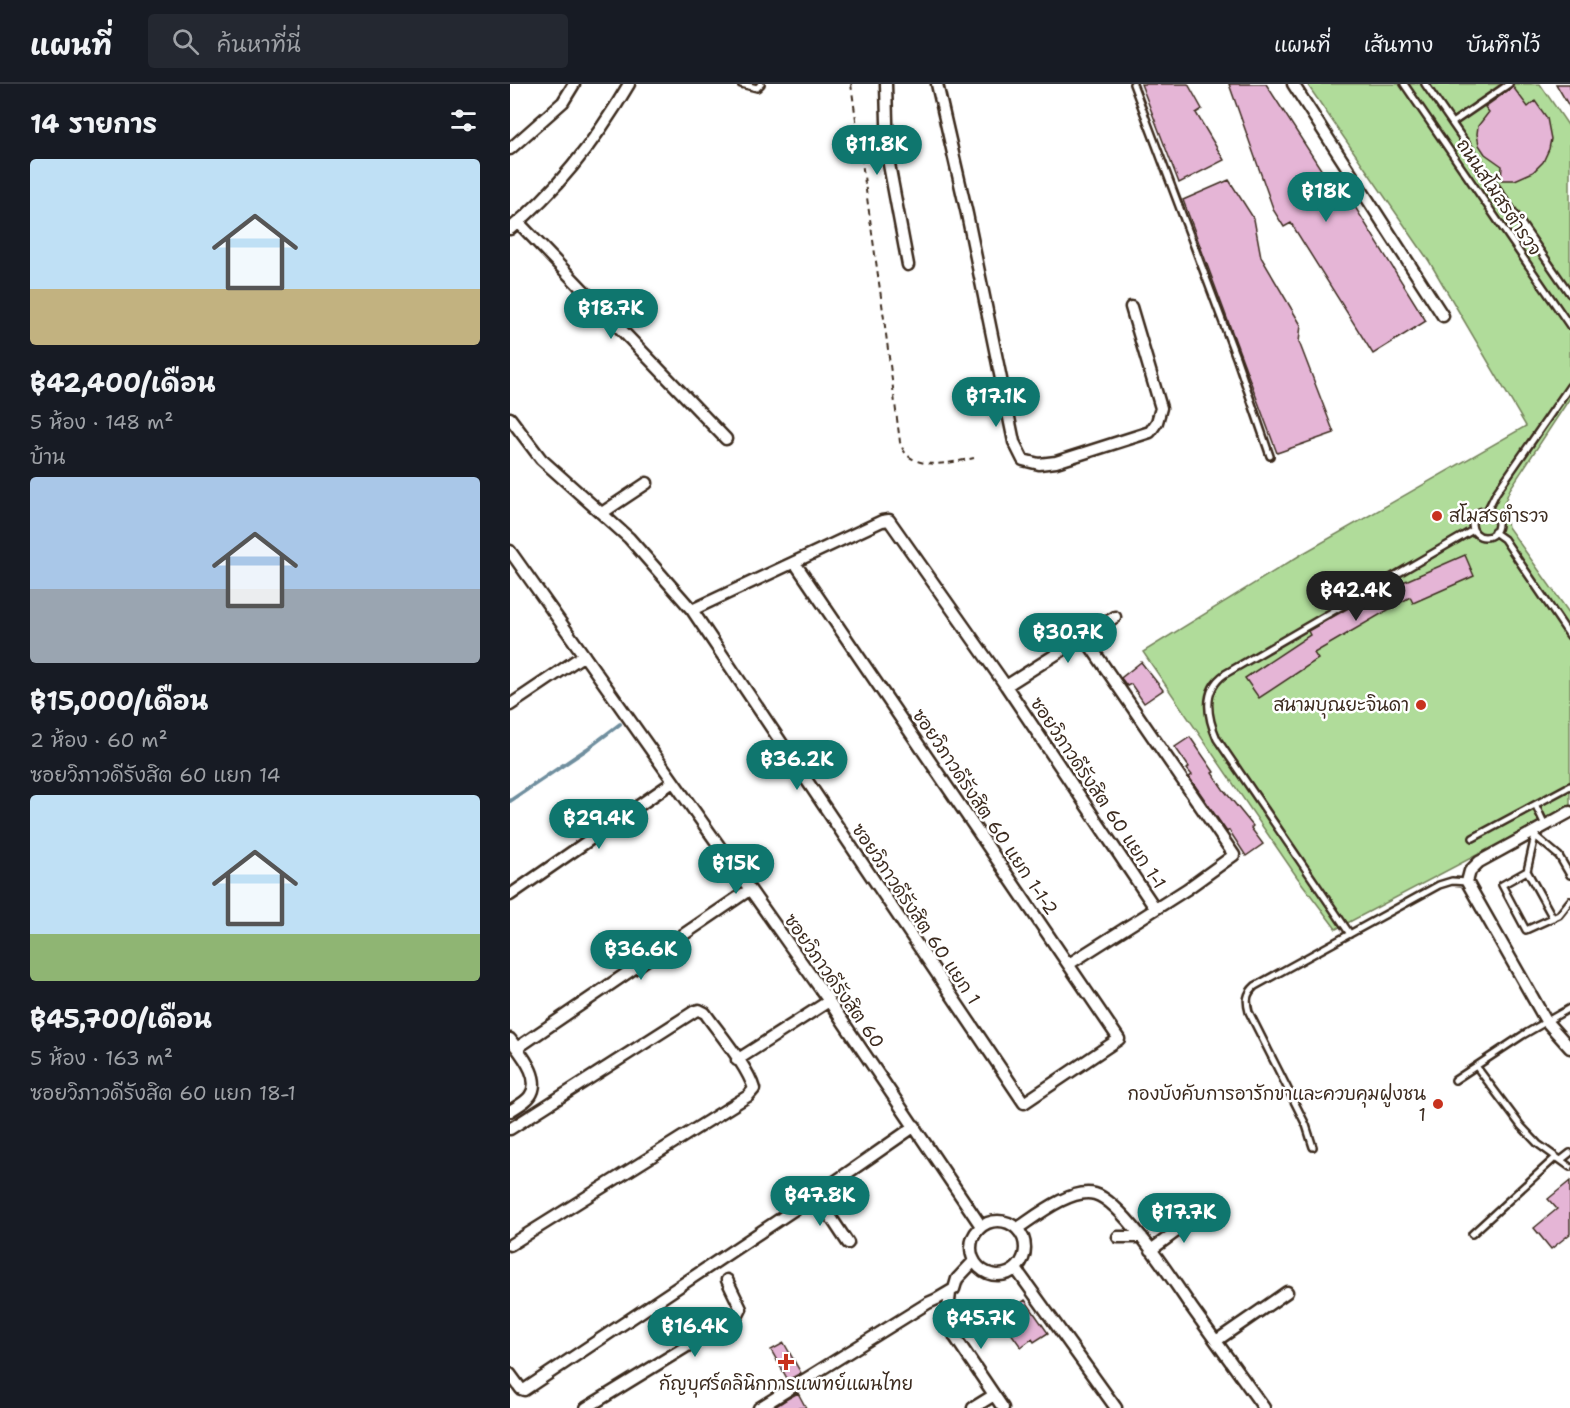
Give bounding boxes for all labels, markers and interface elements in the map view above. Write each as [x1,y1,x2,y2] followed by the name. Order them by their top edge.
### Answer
[148,14,568,68] search box
[169,25,202,58] icon: search
[30,26,112,64] text: แผนที่
[217,30,301,59] text: ค้นหาที่นี่
[1274,31,1331,59] text: แผนที่
[1364,31,1433,59] text: เส้นทาง
[1466,31,1540,59] text: บันทึกไว้
[447,104,480,137] icon: filters
[30,106,157,141] text: 14 รายการ
[828,125,926,176] pin: ฿11.8K
[846,131,908,157] text: ฿11.8K
[1451,133,1548,260] street label: ถนนสโมสรตำรวจ
[1290,172,1362,223] pin: ฿18K
[1301,178,1351,204] text: ฿18K
[201,198,309,306] icon: home
[562,289,660,340] pin: ฿18.7K
[578,295,644,321] text: ฿18.7K
[30,365,216,400] text: ฿42,400/เดือน
[947,377,1045,428] pin: ฿17.1K
[966,383,1026,409] text: ฿17.1K
[30,409,174,435] text: 5 ห้อง · 148 m²
[30,444,65,470] text: บ้าน
[1449,503,1548,528] place label: สโมสรตำรวจ
[1430,509,1444,523] marker: สโมสรตำรวจ
[201,516,309,624] icon: home
[1307,571,1405,622] pin: ฿42.4K
[1320,577,1392,603] text: ฿42.4K
[1019,613,1117,664] pin: ฿30.7K
[1033,619,1103,645] text: ฿30.7K
[30,683,208,718] text: ฿15,000/เดือน
[1025,692,1171,894] street label: ซอยวิภาวดีรังสิต 60 แยก 1-1
[1274,693,1409,719] place label: สนามบุณยะจินดา
[1414,698,1428,712] marker: สนามบุณยะจินดา
[908,705,1062,919] street label: ซอยวิภาวดีรังสิต 60 แยก 1-1-2
[30,727,168,753] text: 2 ห้อง · 60 m²
[748,740,846,791] pin: ฿36.2K
[760,746,834,772] text: ฿36.2K
[30,762,281,788] text: ซอยวิภาวดีรังสิต 60 แยก 14
[550,799,648,850] pin: ฿29.4K
[563,805,635,831] text: ฿29.4K
[847,819,985,1009] street label: ซอยวิภาวดีรังสิต 60 แยก 1
[201,834,309,942] icon: home
[700,844,772,895] pin: ฿15K
[712,850,760,876] text: ฿15K
[779,909,889,1053] street label: ซอยวิภาวดีรังสิต 60
[592,930,690,981] pin: ฿36.6K
[604,936,678,962] text: ฿36.6K
[30,1001,212,1036] text: ฿45,700/เดือน
[30,1045,173,1071] text: 5 ห้อง · 163 m²
[30,1080,296,1106] text: ซอยวิภาวดีรังสิต 60 แยก 18-1
[1127,1082,1426,1127] place label: กองบังคับการอารักขาและควบคุมฝูงชน 1
[1431,1097,1445,1111] marker: กองบังคับการอารักขาและควบคุมฝูงชน 1
[771,1176,869,1227] pin: ฿47.8K
[785,1182,855,1208] text: ฿47.8K
[1135,1193,1233,1244] pin: ฿17.7K
[1152,1199,1216,1225] text: ฿17.7K
[932,1299,1030,1350] pin: ฿45.7K
[947,1305,1015,1331] text: ฿45.7K
[646,1307,744,1358] pin: ฿16.4K
[662,1313,728,1339] text: ฿16.4K
[777,1353,795,1371] marker: กัญบุศร์คลินิกการแพทย์แผนไทย
[659,1371,913,1398] place label: กัญบุศร์คลินิกการแพทย์แผนไทย

